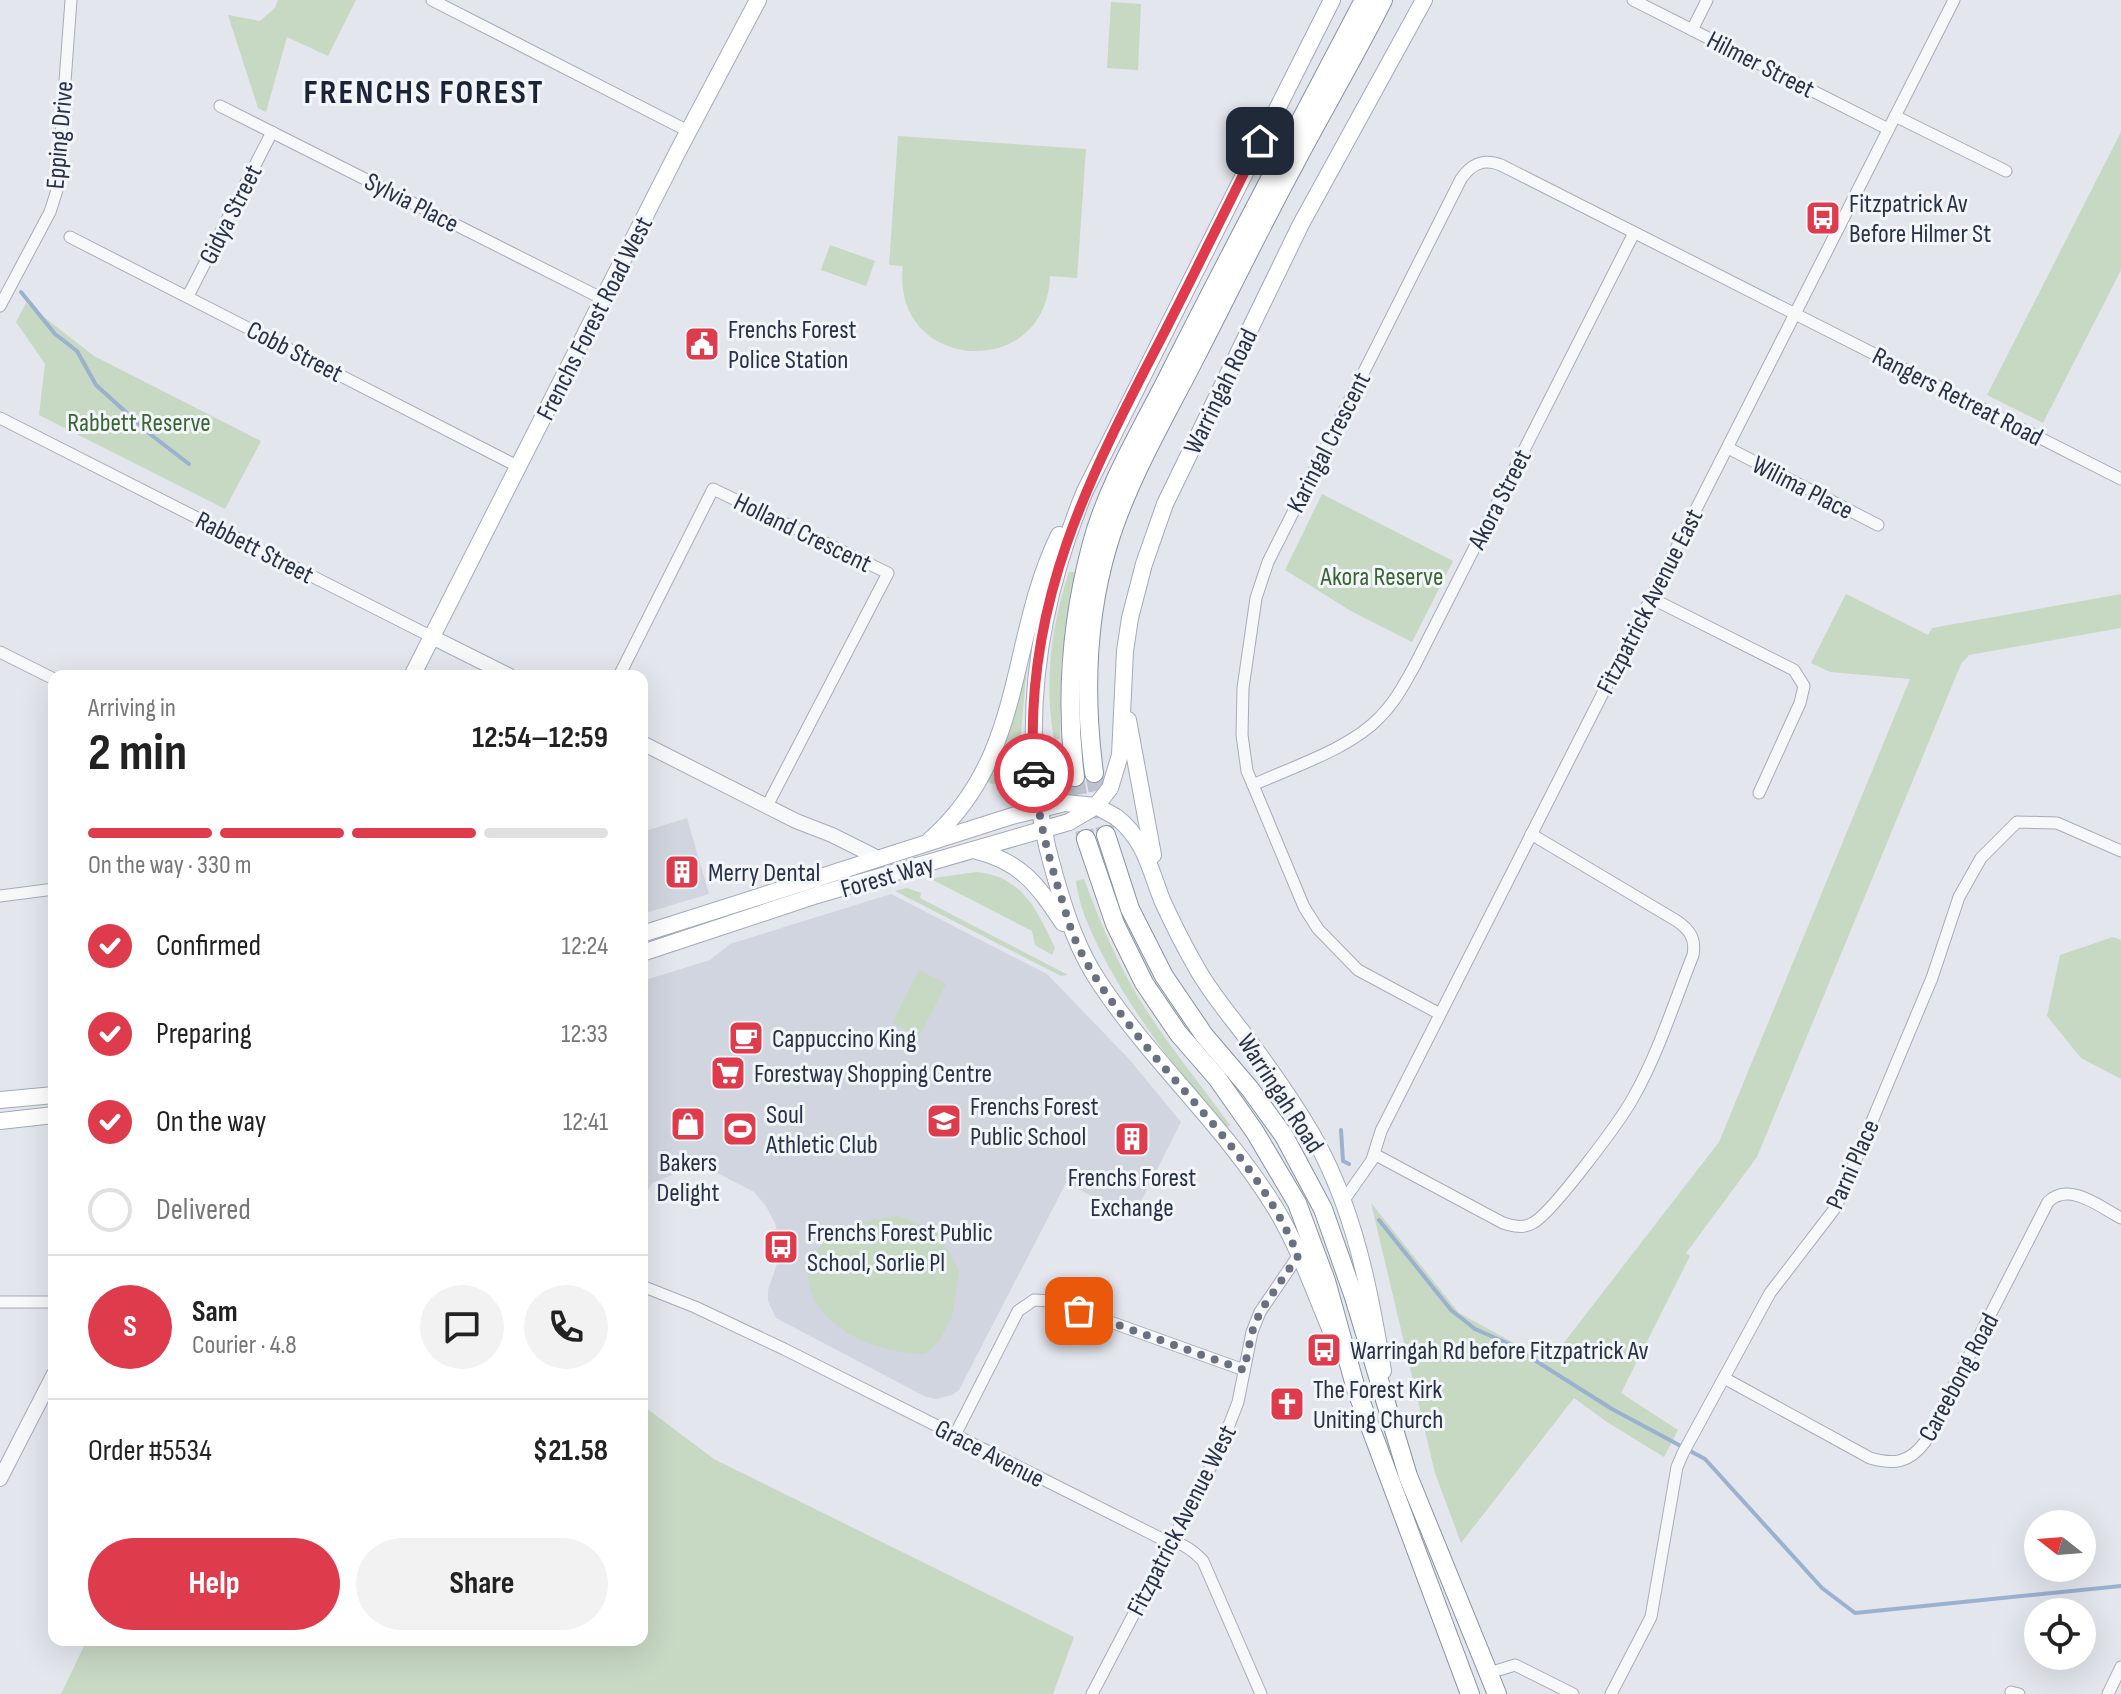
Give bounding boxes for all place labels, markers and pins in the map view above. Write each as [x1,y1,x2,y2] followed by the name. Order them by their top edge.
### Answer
[1226,107,1294,175] pin
[1849,189,1991,250] place label: Fitzpatrick Av Before Hilmer St
[1804,199,1842,237] bus stop icon: Fitzpatrick Av Before Hilmer St
[728,315,857,376] place label: Frenchs Forest Police Station
[683,325,721,363] public building icon: Frenchs Forest Police Station
[663,853,701,891] building icon: Merry Dental
[708,858,820,889] place label: Merry Dental
[727,1019,765,1057] cafe icon: Cappuccino King
[772,1024,916,1055] place label: Cappuccino King
[709,1054,747,1092] supermarket icon: Forestway Shopping Centre
[754,1059,992,1090] place label: Forestway Shopping Centre
[970,1092,1099,1153] place label: Frenchs Forest Public School
[765,1100,878,1161] place label: Soul Athletic Club
[925,1102,963,1140] school or university icon: Frenchs Forest Public School
[669,1105,707,1143] shop icon: Bakers Delight
[721,1110,759,1148] sports icon: Soul Athletic Club
[1113,1120,1151,1158] building icon: Frenchs Forest Exchange
[656,1148,720,1209] place label: Bakers Delight
[1068,1163,1196,1224] place label: Frenchs Forest Exchange
[807,1218,993,1279] place label: Frenchs Forest Public School, Sorlie Pl
[762,1228,800,1266] bus stop icon: Frenchs Forest Public School, Sorlie Pl
[1045,1277,1113,1345] pin
[1305,1331,1343,1369] bus stop icon: Warringah Rd before Fitzpatrick Av
[1350,1336,1649,1367] place label: Warringah Rd before Fitzpatrick Av
[1313,1375,1443,1436] place label: The Forest Kirk Uniting Church
[1268,1385,1306,1423] church icon: The Forest Kirk Uniting Church

